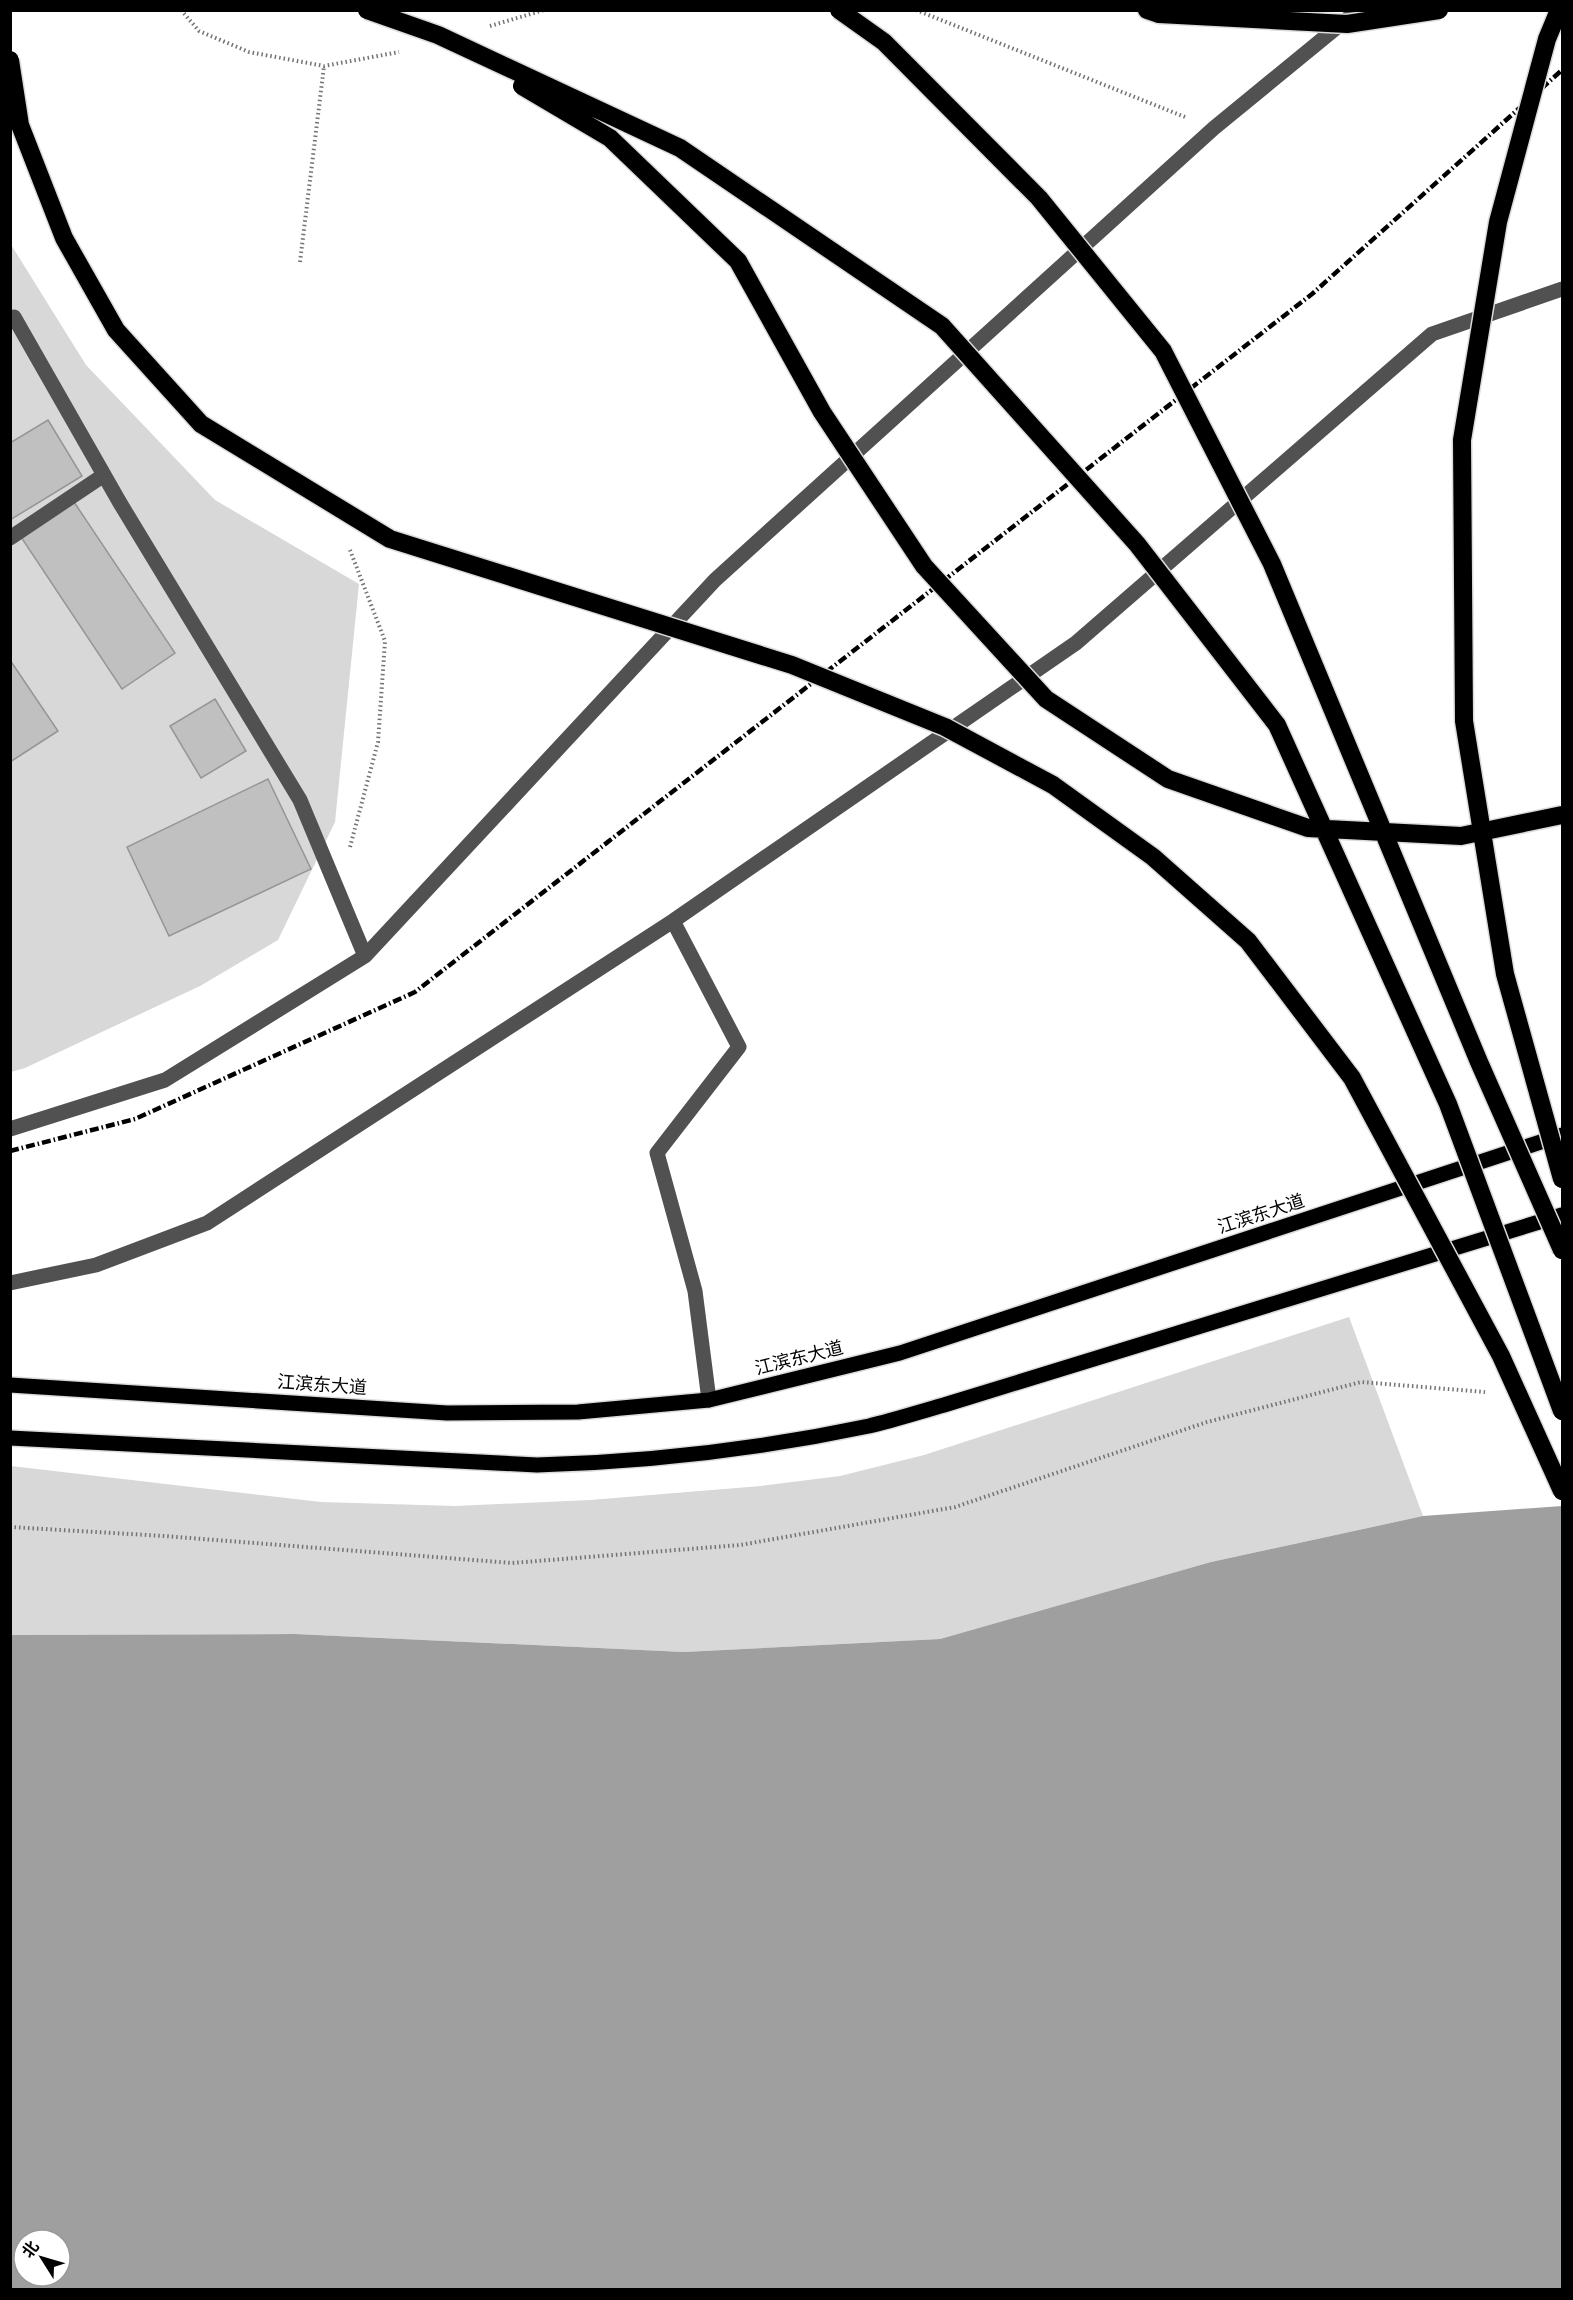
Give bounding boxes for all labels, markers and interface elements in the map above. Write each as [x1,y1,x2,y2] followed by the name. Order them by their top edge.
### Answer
[1215,1190,1307,1238] street label: 江滨东大道
[753,1336,845,1380] street label: 江滨东大道
[276,1371,368,1399] street label: 江滨东大道
[12,2228,72,2288] north arrow
[18,2237,43,2261] text: 北

